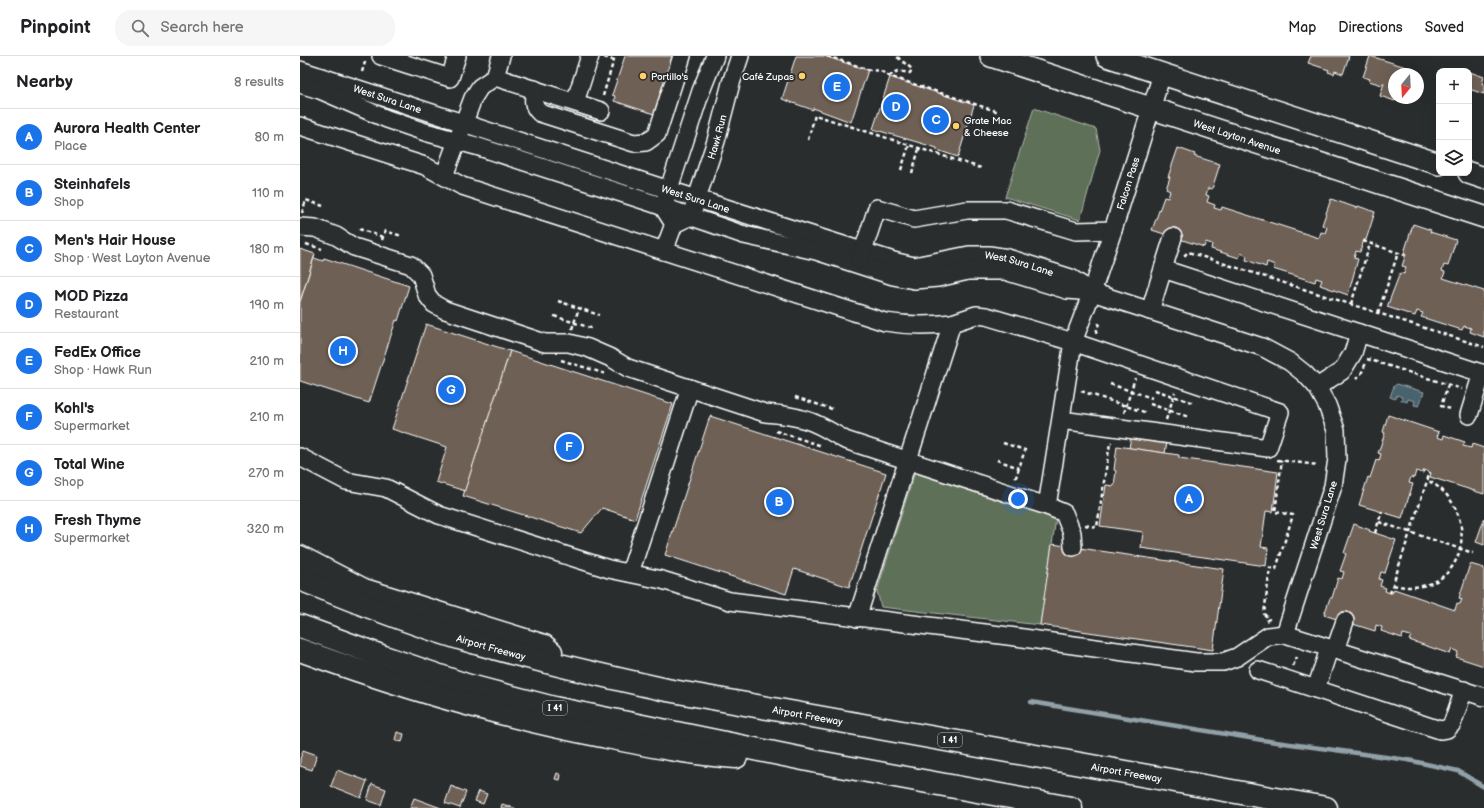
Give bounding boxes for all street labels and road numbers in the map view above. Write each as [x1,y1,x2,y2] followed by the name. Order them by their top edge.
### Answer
[351,83,423,116] street label: West Sura Lane
[705,113,730,161] street label: Hawk Run
[1192,117,1282,157] street label: West Layton Avenue
[1115,156,1143,211] street label: Falcon Pass
[660,183,731,216] street label: West Sura Lane
[984,249,1055,279] street label: West Sura Lane
[1308,479,1340,551] street label: West Sura Lane
[455,633,527,663] street label: Airport Freeway
[543,701,567,715] road number: I 41
[771,704,844,728] street label: Airport Freeway
[938,733,962,747] road number: I 41
[1090,761,1163,786] street label: Airport Freeway

